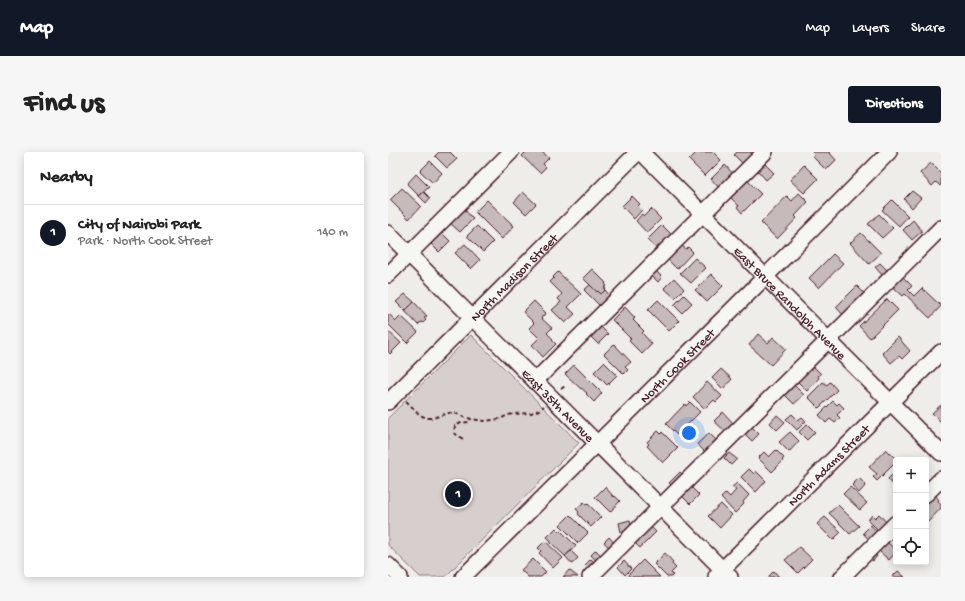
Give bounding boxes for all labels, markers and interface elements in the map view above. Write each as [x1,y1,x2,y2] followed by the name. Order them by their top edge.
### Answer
[20,17,53,40] text: Map
[806,20,830,37] text: Map
[852,20,889,37] text: Layers
[911,20,945,37] text: Share
[848,86,941,123] button: Directions
[24,88,104,121] text: Find us
[40,168,93,188] text: Nearby
[78,216,200,234] text: City of Nairobi Park
[50,225,56,240] text: 1
[317,225,348,240] text: 140 m
[468,231,563,325] street label: North Madison Street
[78,234,212,249] text: Park · North Cook Street
[729,244,848,364] street label: East Bruce Randolph Avenue
[638,325,720,407] street label: North Cook Street
[517,367,596,446] street label: East 35th Avenue
[786,421,875,510] street label: North Adams Street
[679,423,699,443] your location
[893,457,929,565] map controls
[893,457,929,493] button: +
[445,479,471,509] pin: 1
[893,493,929,529] button: −
[893,529,929,565] button: locate

